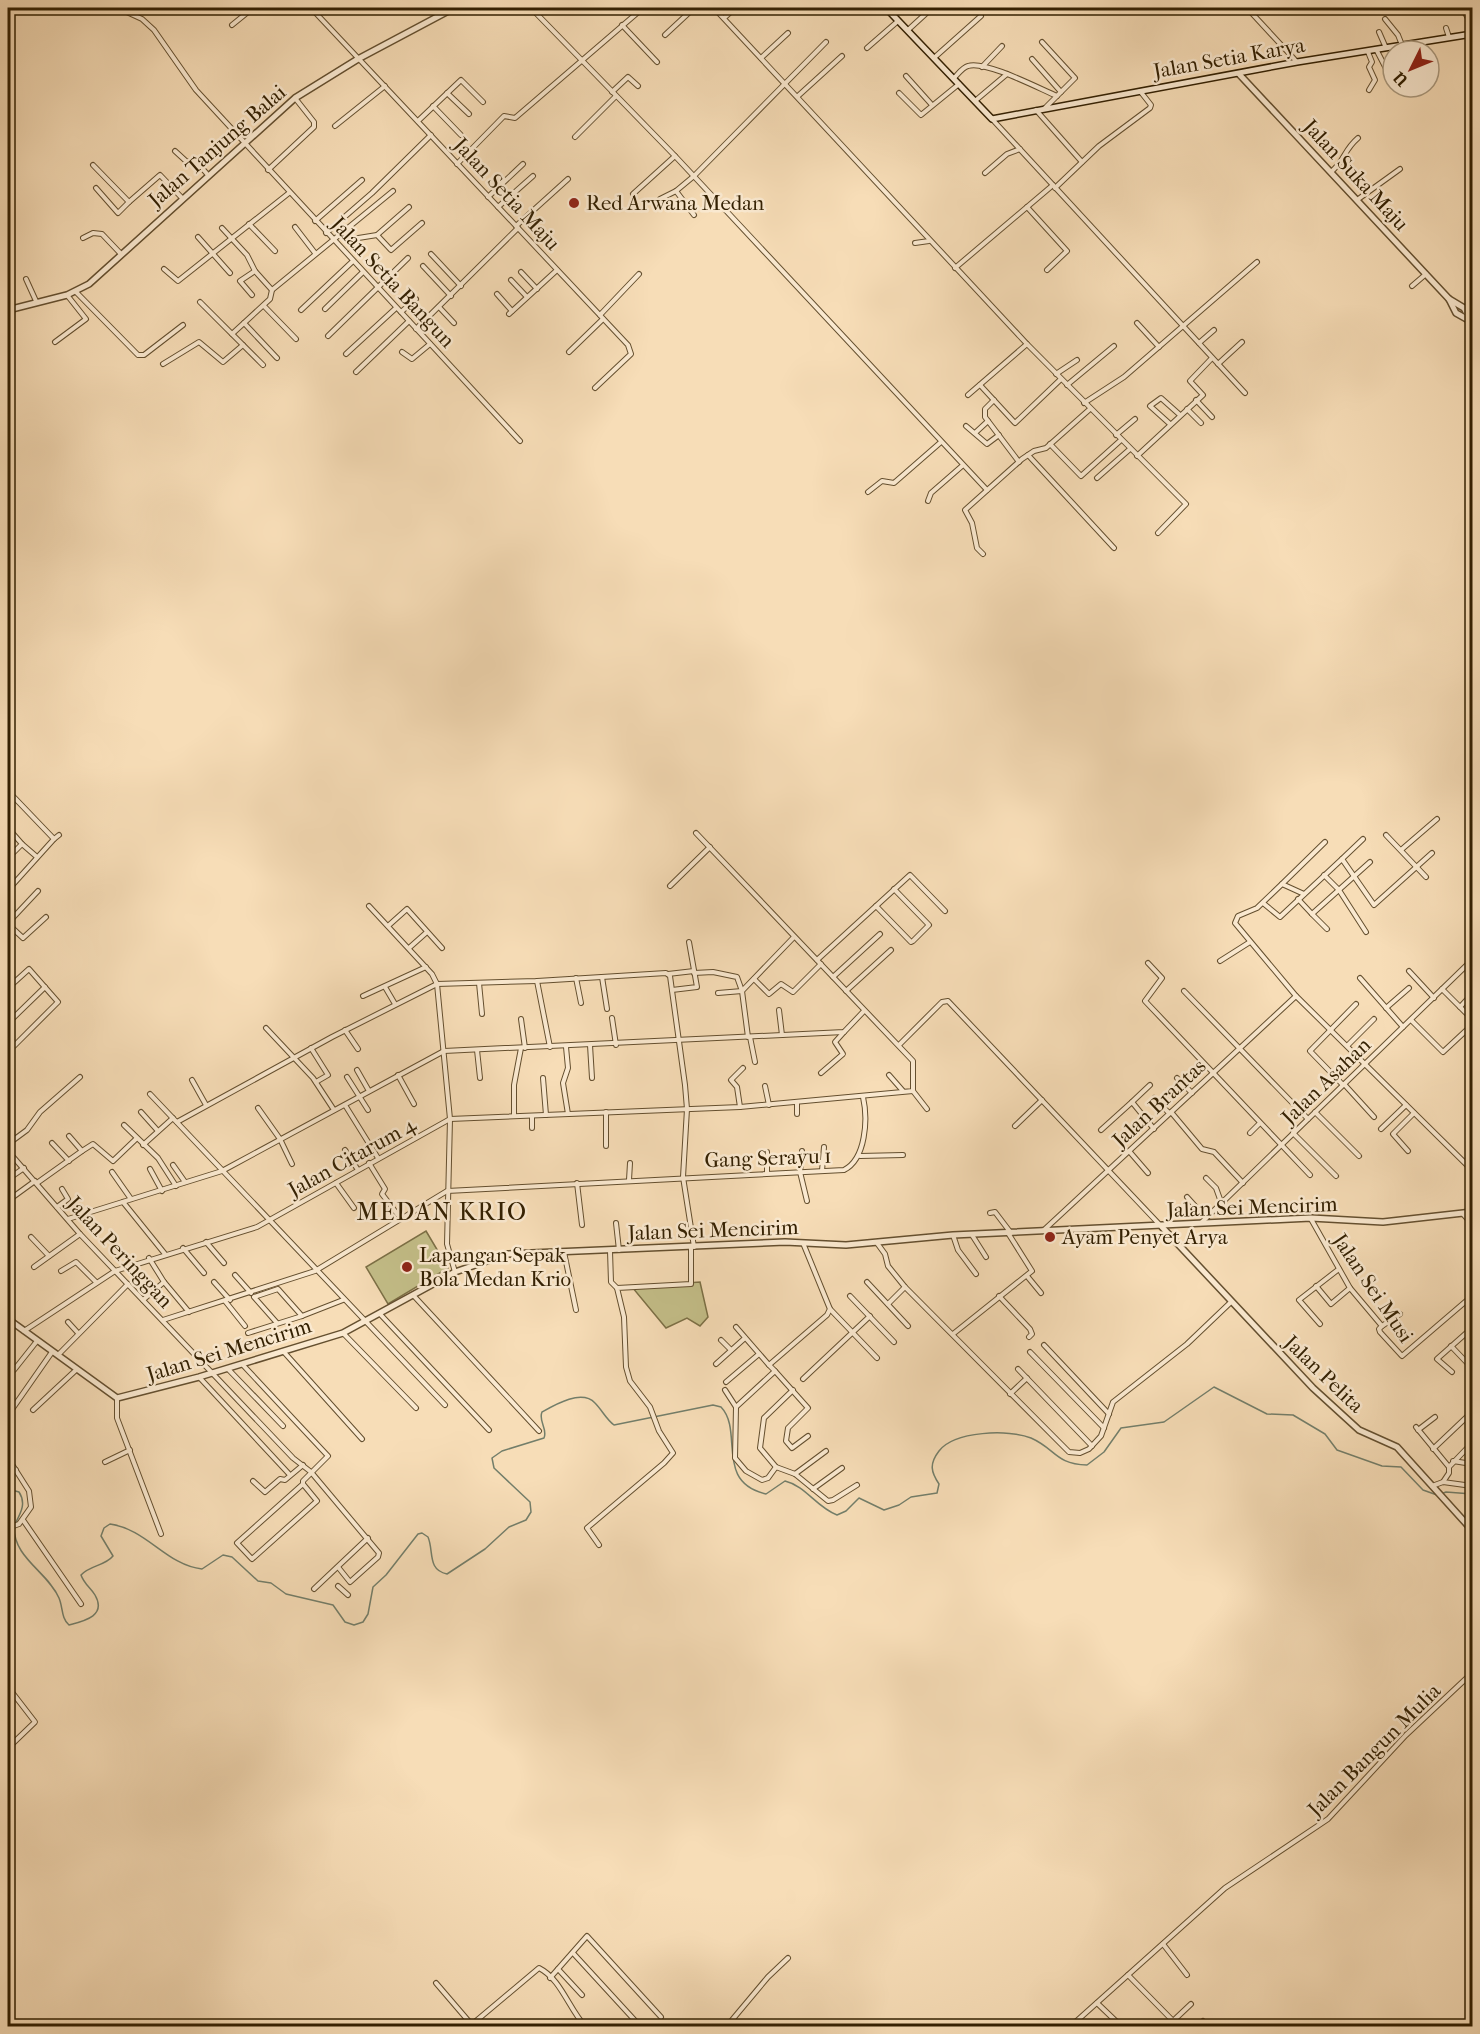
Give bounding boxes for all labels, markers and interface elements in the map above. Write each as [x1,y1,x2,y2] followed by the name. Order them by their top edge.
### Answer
[1149,33,1307,83] street label: Jalan Setia Karya
[1381,39,1441,99] north arrow
[1389,67,1412,91] text: U
[142,80,290,213] street label: Jalan Tanjung Balai
[1297,113,1414,236] street label: Jalan Suka Maju
[448,131,565,255] street label: Jalan Setia Maju
[586,191,764,215] place label: Red Arwana Medan
[567,196,581,210] marker: Red Arwana Medan
[325,210,460,352] street label: Jalan Setia Bangun
[1275,1033,1375,1131] street label: Jalan Asahan
[1106,1054,1211,1154] street label: Jalan Brantas
[282,1112,420,1203] street label: Jalan Citarum 4
[704,1144,832,1172] street label: Gang Serayu 1
[61,1190,178,1313] street label: Jalan Peringgan
[1164,1192,1338,1222] street label: Jalan Sei Mencirim
[356,1198,528,1226] district label: MEDAN KRIO
[625,1215,799,1245] street label: Jalan Sei Mencirim
[1061,1225,1228,1249] place label: Ayam Penyet Arya
[1327,1227,1418,1347] street label: Jalan Sei Musi
[1043,1230,1057,1244] marker: Ayam Penyet Arya
[419,1243,571,1291] place label: Lapangan Sepak Bola Medan Krio
[400,1260,414,1274] marker: Lapangan Sepak Bola Medan Krio
[142,1313,315,1387] street label: Jalan Sei Mencirim
[1278,1329,1369,1418] street label: Jalan Pelita
[1301,1678,1446,1823] street label: Jalan Bangun Mulia

